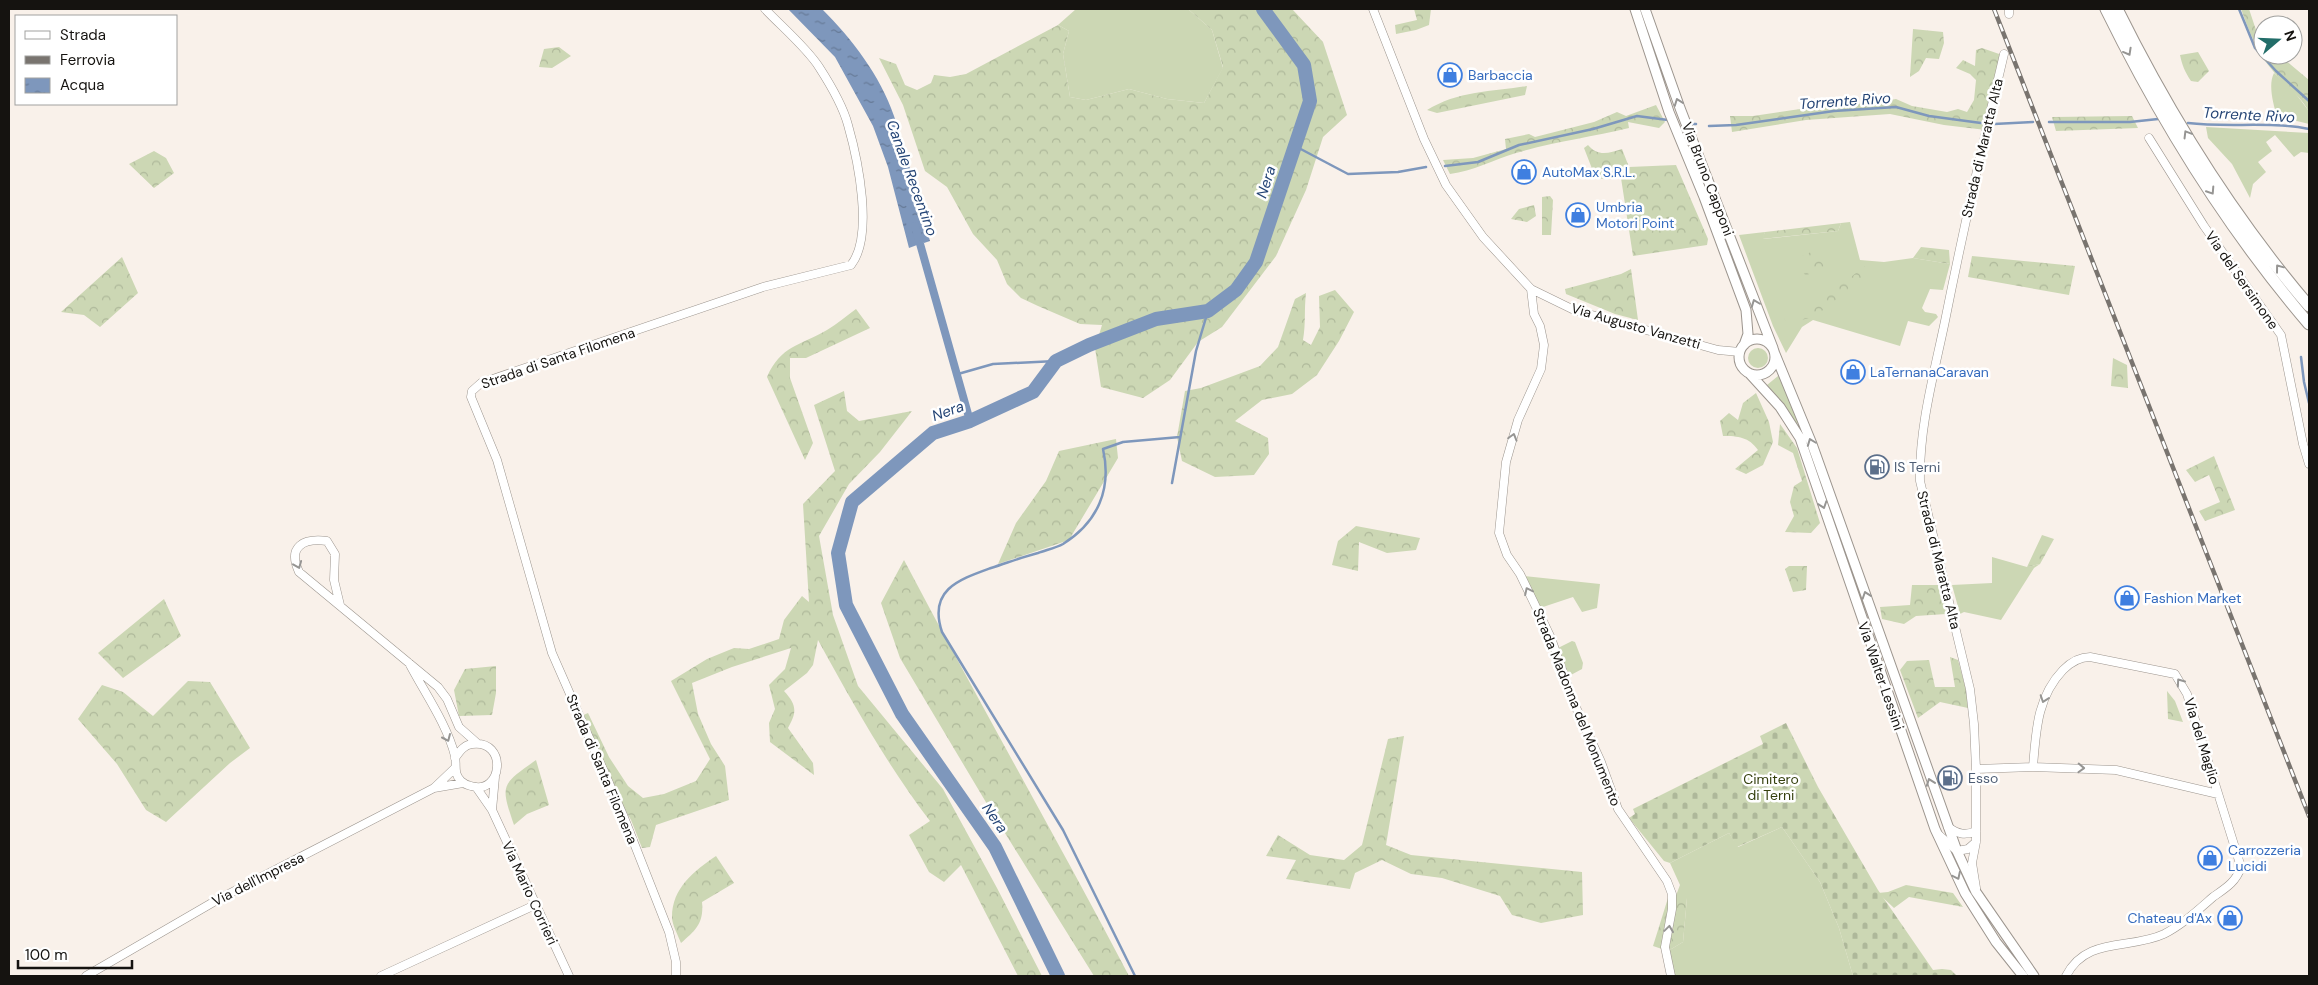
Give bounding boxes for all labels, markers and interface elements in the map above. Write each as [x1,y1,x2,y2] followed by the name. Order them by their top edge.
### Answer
[15,15,178,105] legend
[2253,15,2303,65] north arrow
[60,25,106,45] text: Strada
[2280,28,2300,44] text: N
[2122,47,2132,56] one-way arrow
[60,50,115,70] text: Ferrovia
[1437,62,1463,88] shop icon: Barbaccia
[1468,66,1533,84] place label: Barbaccia
[60,75,104,95] text: Acqua
[1957,77,2007,219] street label: Strada di Maratta Alta
[1798,88,1892,114] water label: Torrente Rivo
[1674,98,1684,107] one-way arrow
[2203,103,2296,127] water label: Torrente Rivo
[882,117,942,239] water label: Canale Recentino
[1678,119,1738,239] street label: Via Bruno Capponi
[2183,131,2193,140] one-way arrow
[1511,159,1537,185] shop icon: AutoMax S.R.L.
[1251,163,1281,201] water label: Nera
[1542,163,1635,181] place label: AutoMax S.R.L.
[2204,186,2214,195] one-way arrow
[1596,198,1675,232] place label: Umbria Motori Point
[1565,202,1591,228] shop icon: Umbria Motori Point
[2201,227,2283,333] street label: Via del Sersimone
[2276,265,2284,274] one-way arrow
[1569,299,1703,353] street label: Via Augusto Vanzetti
[1751,299,1761,307] one-way arrow
[479,323,637,393] street label: Strada di Santa Filomena
[1840,359,1866,385] shop icon: LaTernanaCaravan
[1870,363,1989,381] place label: LaTernanaCaravan
[929,396,967,426] water label: Nera
[1508,433,1518,441] one-way arrow
[1807,438,1817,447] one-way arrow
[1864,454,1890,480] fuel station icon: IS Terni
[1894,458,1940,476] place label: IS Terni
[1913,489,1965,631] street label: Strada di Maratta Alta
[1817,500,1827,509] one-way arrow
[291,560,301,569] one-way arrow
[2114,585,2140,611] shop icon: Fashion Market
[1524,587,1534,596] one-way arrow
[2144,589,2241,607] place label: Fashion Market
[1861,591,1871,600] one-way arrow
[1529,605,1625,809] street label: Strada Madonna del Monumento
[1854,619,1908,733] street label: Via Walter Lessini
[2177,678,2186,688] one-way arrow
[562,691,642,847] street label: Strada di Santa Filomena
[2040,694,2050,703] one-way arrow
[2180,696,2224,786] street label: Via del Maglio
[441,733,452,742] one-way arrow
[2078,763,2086,774] one-way arrow
[1937,765,1963,791] fuel station icon: Esso
[1968,769,1998,787] place label: Esso
[1743,770,1799,804] park label: Cimitero di Terni
[1926,778,1936,786] one-way arrow
[977,799,1013,837] water label: Nera
[498,838,562,948] street label: Via Mario Corrieri
[2228,841,2301,875] place label: Carrozzeria Lucidi
[2197,845,2223,871] shop icon: Carrozzeria Lucidi
[209,848,307,910] street label: Via dell'Impresa
[1951,871,1961,880] one-way arrow
[2217,905,2243,931] shop icon: Chateau d'Ax
[2127,909,2212,927] place label: Chateau d'Ax
[1664,924,1674,933] one-way arrow
[18,938,131,970] scale bar
[25,945,68,965] text: 100 m

